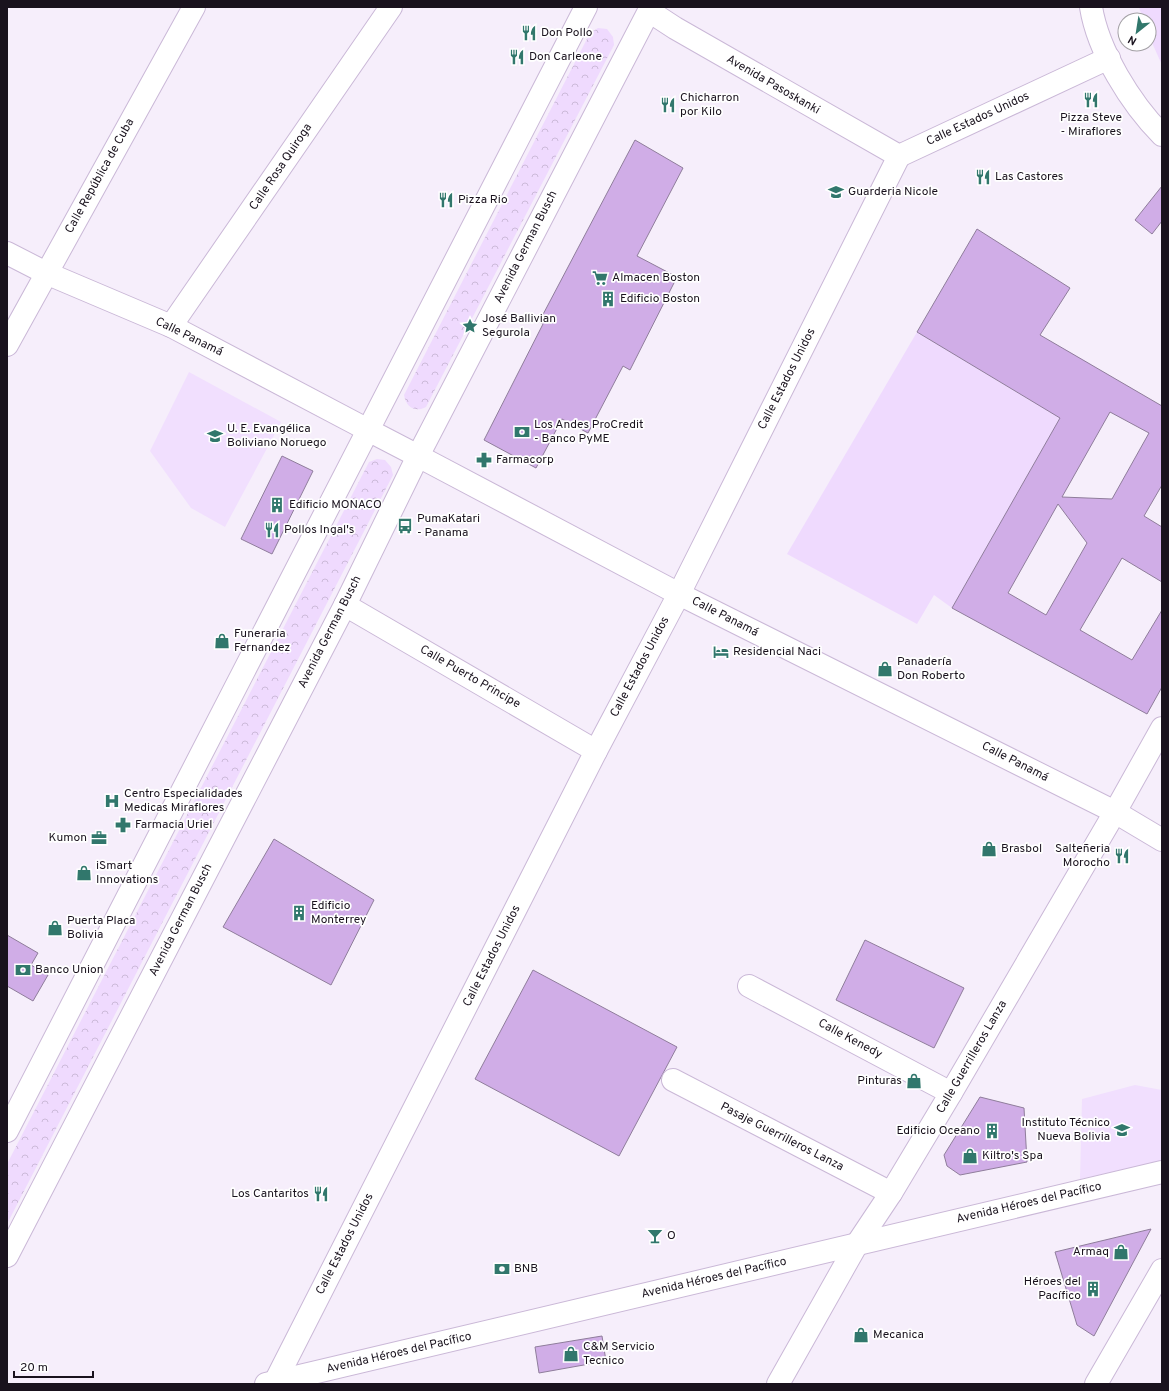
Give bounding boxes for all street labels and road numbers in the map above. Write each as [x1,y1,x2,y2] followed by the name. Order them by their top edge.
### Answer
[723,52,823,118] street label: Avenida Pasoskanki
[924,88,1032,150] street label: Calle Estados Unidos
[62,116,138,236] street label: Calle República de Cuba
[246,120,316,214] street label: Calle Rosa Quiroga
[491,188,561,306] street label: Avenida German Busch
[153,314,225,360] street label: Calle Panamá
[754,326,820,432] street label: Calle Estados Unidos
[295,573,365,691] street label: Avenida German Busch
[689,593,761,641] street label: Calle Panamá
[607,614,673,720] street label: Calle Estados Unidos
[417,642,523,712] street label: Calle Puerto Principe
[979,738,1051,786] street label: Calle Panamá
[146,861,216,979] street label: Avenida German Busch
[459,903,525,1009] street label: Calle Estados Unidos
[933,998,1011,1116] street label: Calle Guerrilleros Lanza
[815,1015,885,1063] street label: Calle Kenedy
[718,1099,846,1175] street label: Pasaje Guerrilleros Lanza
[955,1178,1104,1228] street label: Avenida Héroes del Pacífico
[312,1191,378,1297] street label: Calle Estados Unidos
[640,1253,789,1303] street label: Avenida Héroes del Pacífico
[325,1328,474,1378] street label: Avenida Héroes del Pacífico

